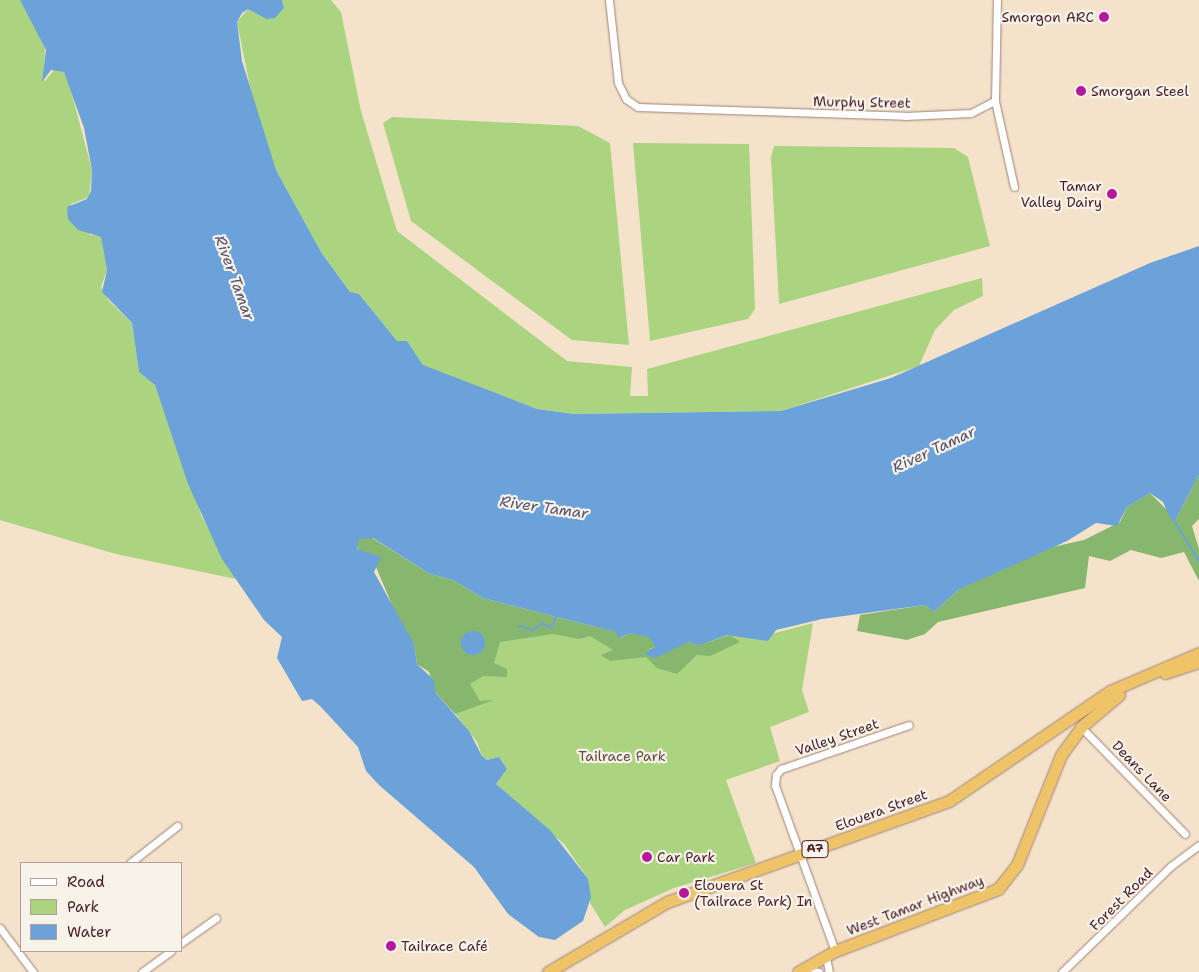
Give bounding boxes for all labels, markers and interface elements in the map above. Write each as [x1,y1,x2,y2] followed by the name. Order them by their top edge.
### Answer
[1002,9,1094,25] place label: Smorgon ARC
[1098,11,1110,23] marker: Smorgon ARC
[1091,83,1189,99] place label: Smorgan Steel
[1075,85,1087,97] marker: Smorgan Steel
[813,93,911,111] street label: Murphy Street
[1021,178,1102,210] place label: Tamar Valley Dairy
[1106,188,1118,200] marker: Tamar Valley Dairy
[210,233,258,323] water label: River Tamar
[890,423,978,477] water label: River Tamar
[499,493,589,523] water label: River Tamar
[793,715,881,759] street label: Valley Street
[1109,737,1175,805] street label: Deans Lane
[578,748,666,764] park label: Tailrace Park
[833,786,929,834] street label: Elouera Street
[801,840,829,859] road number: A7
[657,849,715,865] place label: Car Park
[641,851,653,863] marker: Car Park
[20,862,182,952] legend
[1086,864,1156,934] street label: Forest Road
[844,871,986,939] street label: West Tamar Highway
[67,872,105,892] text: Road
[694,877,812,910] place label: Elouera St (Tailrace Park) In
[678,887,690,899] marker: Elouera St (Tailrace Park) In
[67,897,99,917] text: Park
[67,922,111,942] text: Water
[401,938,488,954] place label: Tailrace Café
[385,940,397,952] marker: Tailrace Café

